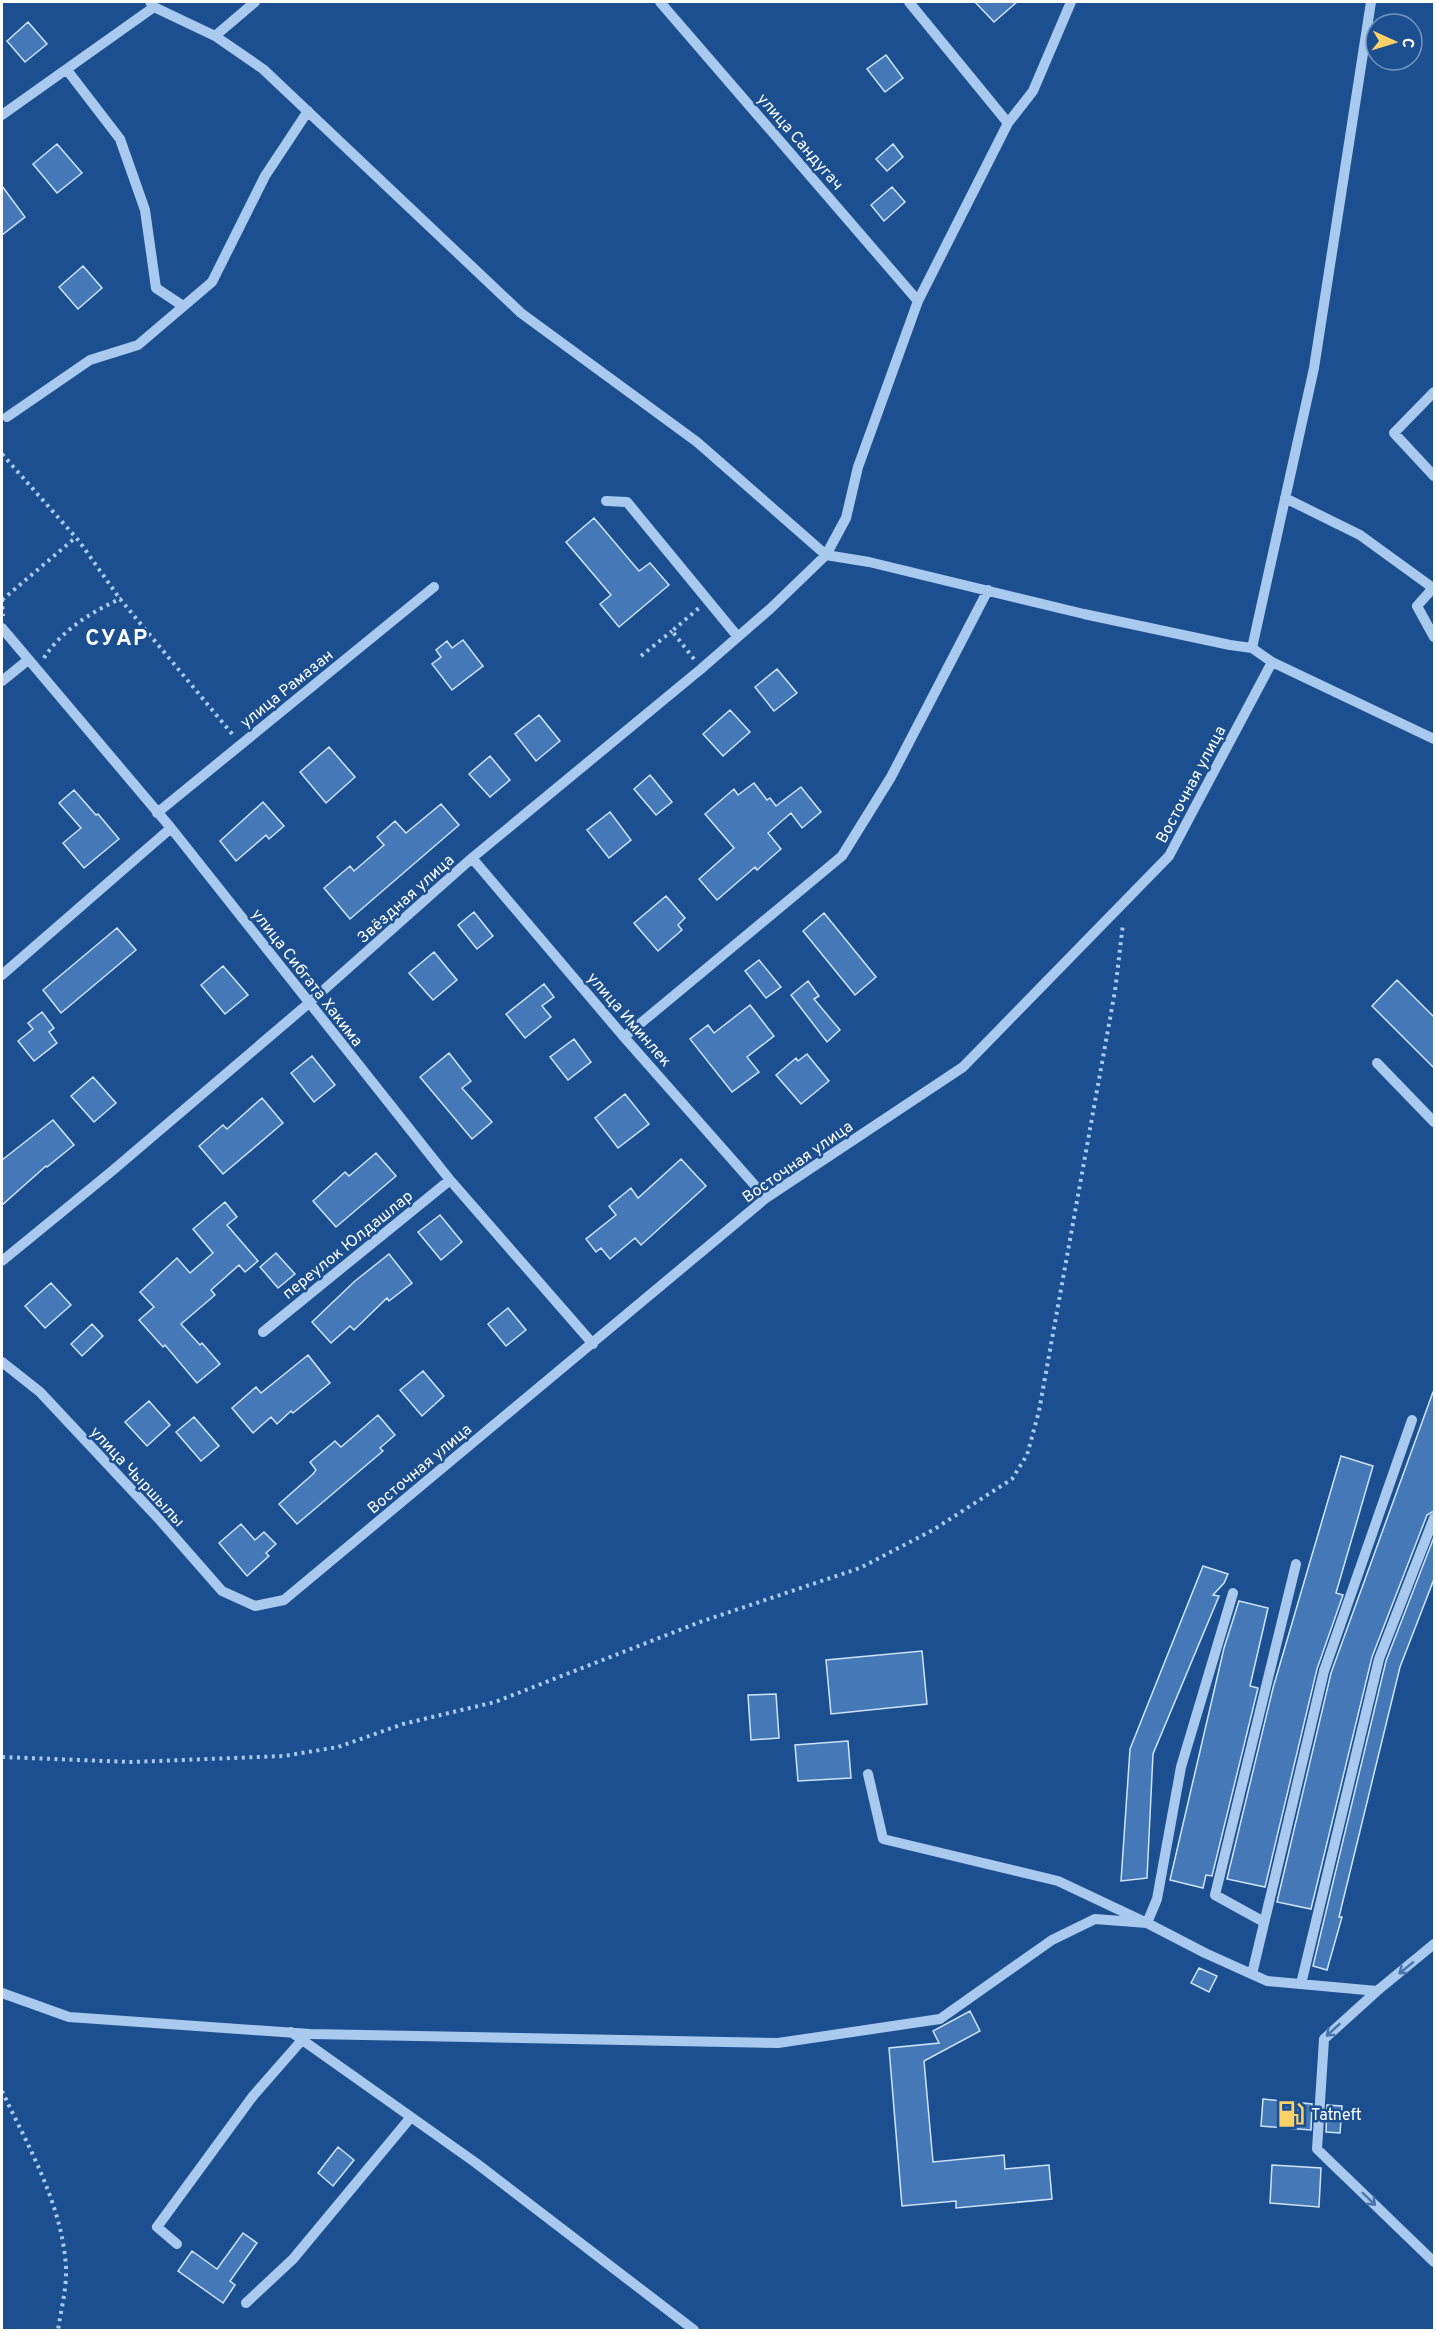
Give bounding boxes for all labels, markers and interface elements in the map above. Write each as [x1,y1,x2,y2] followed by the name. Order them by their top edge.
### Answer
[1364,12,1424,72] north arrow
[1397,37,1417,49] text: С
[752,90,847,195] street label: улица Сандугач
[85,626,149,653] district label: СУАР
[237,646,338,733] street label: улица Рамазан
[1152,723,1231,847] street label: Восточная улица
[354,851,459,948] street label: Звёздная улица
[246,905,367,1051] street label: улица Сибгата Хакима
[582,969,675,1072] street label: улица Иминлек
[739,1117,857,1208] street label: Восточная улица
[279,1187,418,1304] street label: переулок Юлдашлар
[364,1420,477,1519] street label: Восточная улица
[85,1423,188,1532] street label: улица Чыршылы
[1398,1961,1414,1974] one-way arrow
[1326,2023,1341,2038] one-way arrow
[1276,2099,1306,2129] fuel station icon: Tatneft
[1311,2106,1362,2126] place label: Tatneft
[1361,2192,1376,2206] one-way arrow

